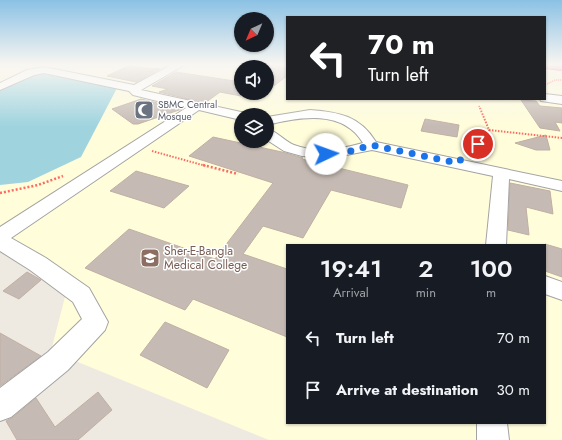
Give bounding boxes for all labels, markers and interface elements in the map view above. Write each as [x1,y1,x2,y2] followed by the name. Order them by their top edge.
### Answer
[234,12,274,52] north arrow
[234,12,274,148] map controls
[368,24,435,65] text: 70 m
[302,32,354,84] icon: left
[234,60,274,100] button: sound
[368,62,428,88] text: Turn left
[158,97,217,124] place label: SBMC Central Mosque
[133,99,155,121] mosque icon: SBMC Central Mosque
[234,108,274,148] button: layers
[461,127,495,161] pin
[305,133,347,175] position arrow
[467,133,489,155] icon: arrive
[164,242,247,274] place label: Sher-E-Bangla Medical College
[139,247,161,269] school or university icon: Sher-E-Bangla Medical College
[320,251,382,286] text: 19:41
[418,251,433,286] text: 2
[470,251,512,286] text: 100
[333,283,369,302] text: Arrival
[416,283,436,302] text: min
[486,283,496,302] text: m
[302,327,324,349] icon: left
[336,327,394,349] text: Turn left
[497,327,530,349] text: 70 m
[302,379,324,401] icon: arrive
[336,379,478,401] text: Arrive at destination
[497,379,530,401] text: 30 m

